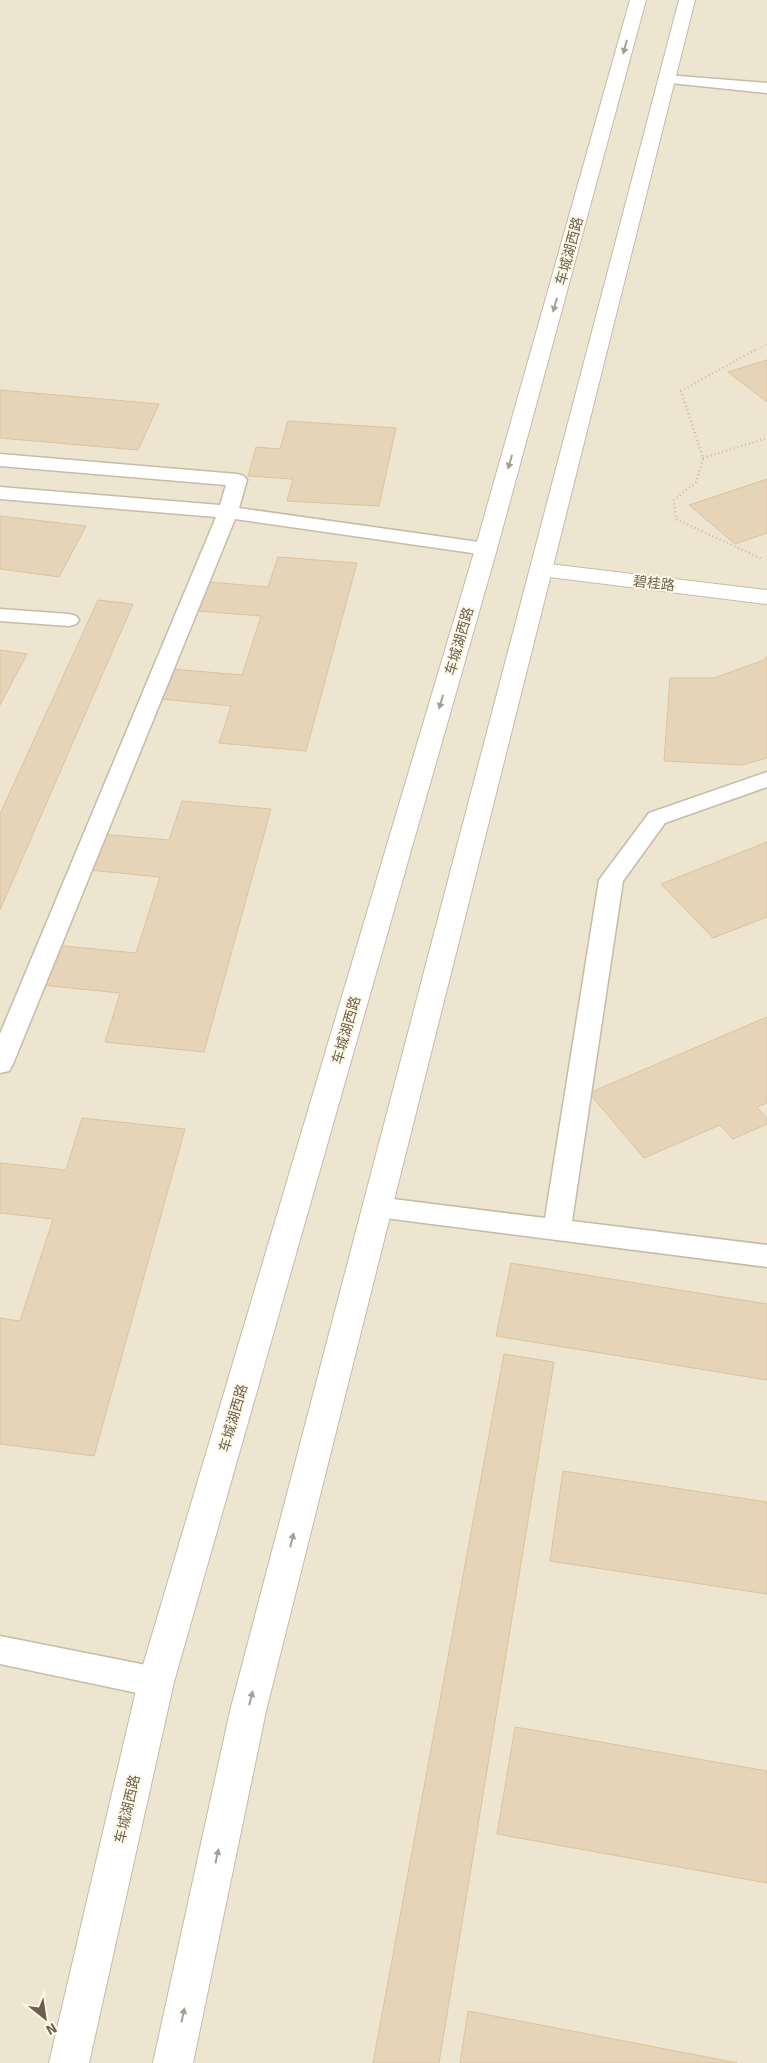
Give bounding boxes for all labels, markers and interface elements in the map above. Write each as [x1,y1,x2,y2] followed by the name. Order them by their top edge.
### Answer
[621,39,629,55] one-way arrow
[552,215,587,287] street label: 车城湖西路
[550,298,558,313] one-way arrow
[506,454,514,469] one-way arrow
[632,573,676,594] street label: 碧桂路
[442,605,477,677] street label: 车城湖西路
[437,694,445,709] one-way arrow
[329,994,364,1066] street label: 车城湖西路
[216,1382,251,1454] street label: 车城湖西路
[288,1533,296,1548] one-way arrow
[247,1690,255,1705] one-way arrow
[111,1773,144,1845] street label: 车城湖西路
[213,1848,221,1864] one-way arrow
[20,1993,70,2043] north arrow
[179,2008,187,2023] one-way arrow
[43,2019,60,2039] text: N

